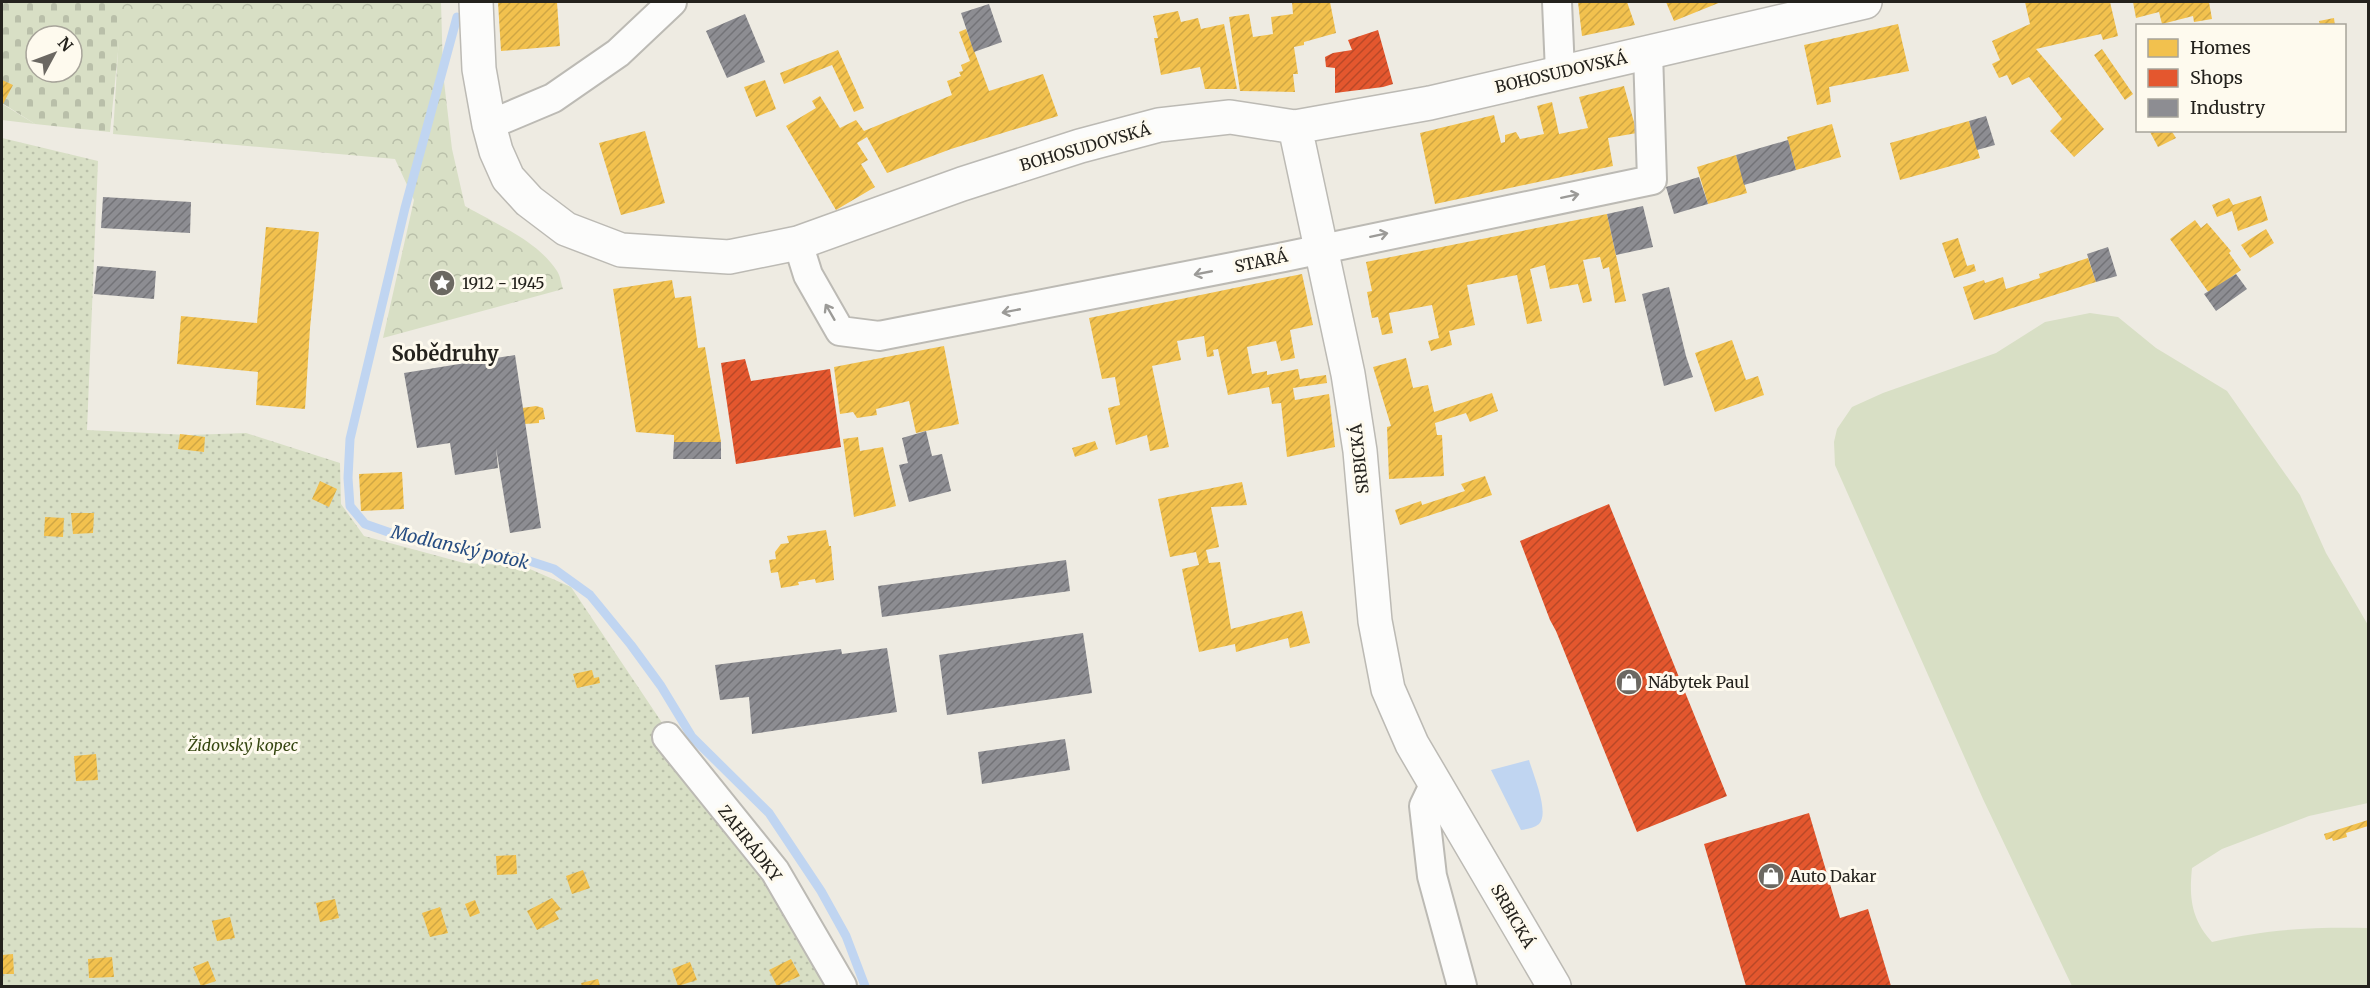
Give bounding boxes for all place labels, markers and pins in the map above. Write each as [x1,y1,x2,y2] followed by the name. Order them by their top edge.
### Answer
[427,268,457,298] place icon: 1912 - 1945
[462,273,545,293] place label: 1912 - 1945
[1614,667,1644,697] shop icon: Nábytek Paul
[1648,672,1749,692] place label: Nábytek Paul
[1756,861,1786,891] shop icon: Auto Dakar
[1789,866,1876,886] place label: Auto Dakar

